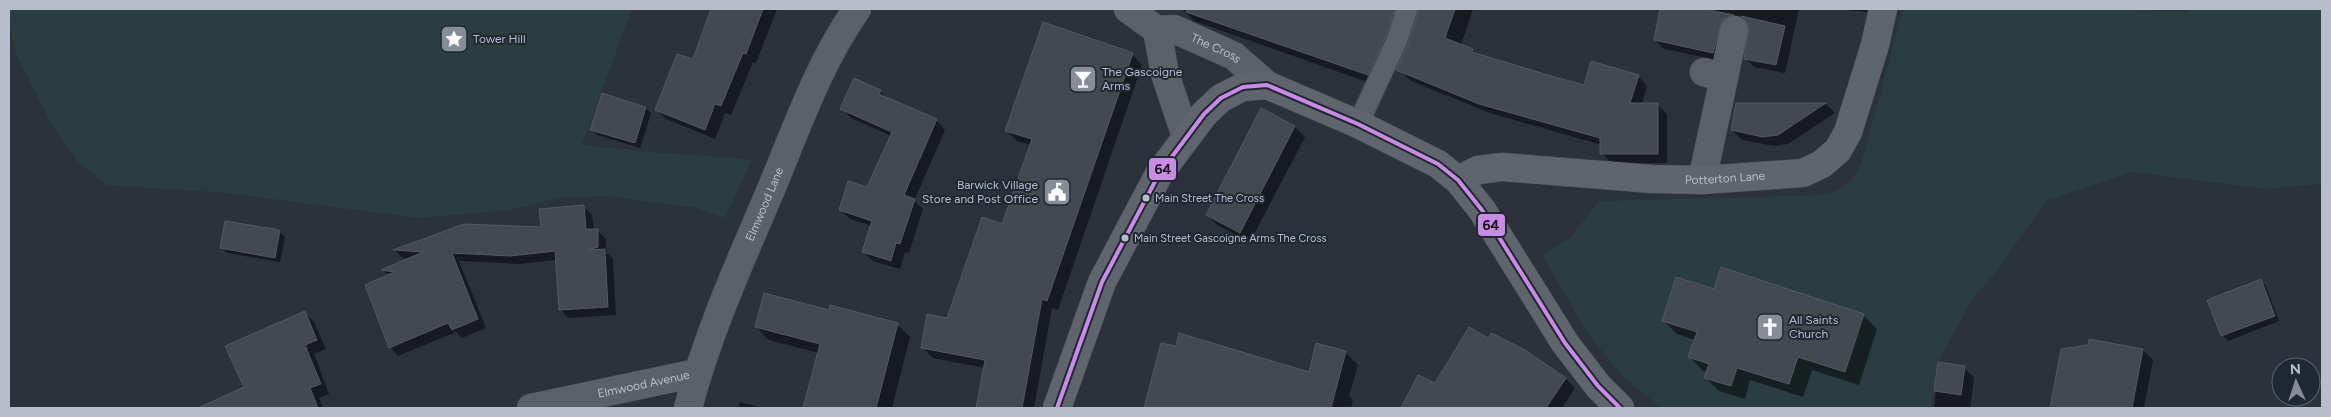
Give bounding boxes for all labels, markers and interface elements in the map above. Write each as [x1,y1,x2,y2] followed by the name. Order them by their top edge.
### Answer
[439,24,469,54] place icon: Tower Hill
[1189,31,1244,66] street label: The Cross
[473,32,526,46] place label: Tower Hill
[1068,64,1098,94] bar icon: The Gascoigne Arms
[1102,65,1183,93] place label: The Gascoigne Arms
[1148,157,1177,181] line badge: 64
[1155,161,1172,178] text: 64
[743,165,786,243] street label: Elmwood Lane
[1685,169,1766,187] street label: Potterton Lane
[1042,177,1072,207] public building icon: Barwick Village Store and Post Office
[922,178,1038,206] place label: Barwick Village Store and Post Office
[1155,192,1264,205] place label: Main Street The Cross
[1141,193,1151,203] marker: Main Street The Cross
[1477,213,1506,237] line badge: 64
[1483,217,1500,234] text: 64
[1134,232,1327,245] place label: Main Street Gascoigne Arms The Cross
[1120,233,1130,243] marker: Main Street Gascoigne Arms The Cross
[1755,312,1785,342] church icon: All Saints Church
[1789,313,1839,341] place label: All Saints Church
[2271,357,2321,407] north arrow
[2289,361,2301,378] text: N
[596,368,691,401] street label: Elmwood Avenue

